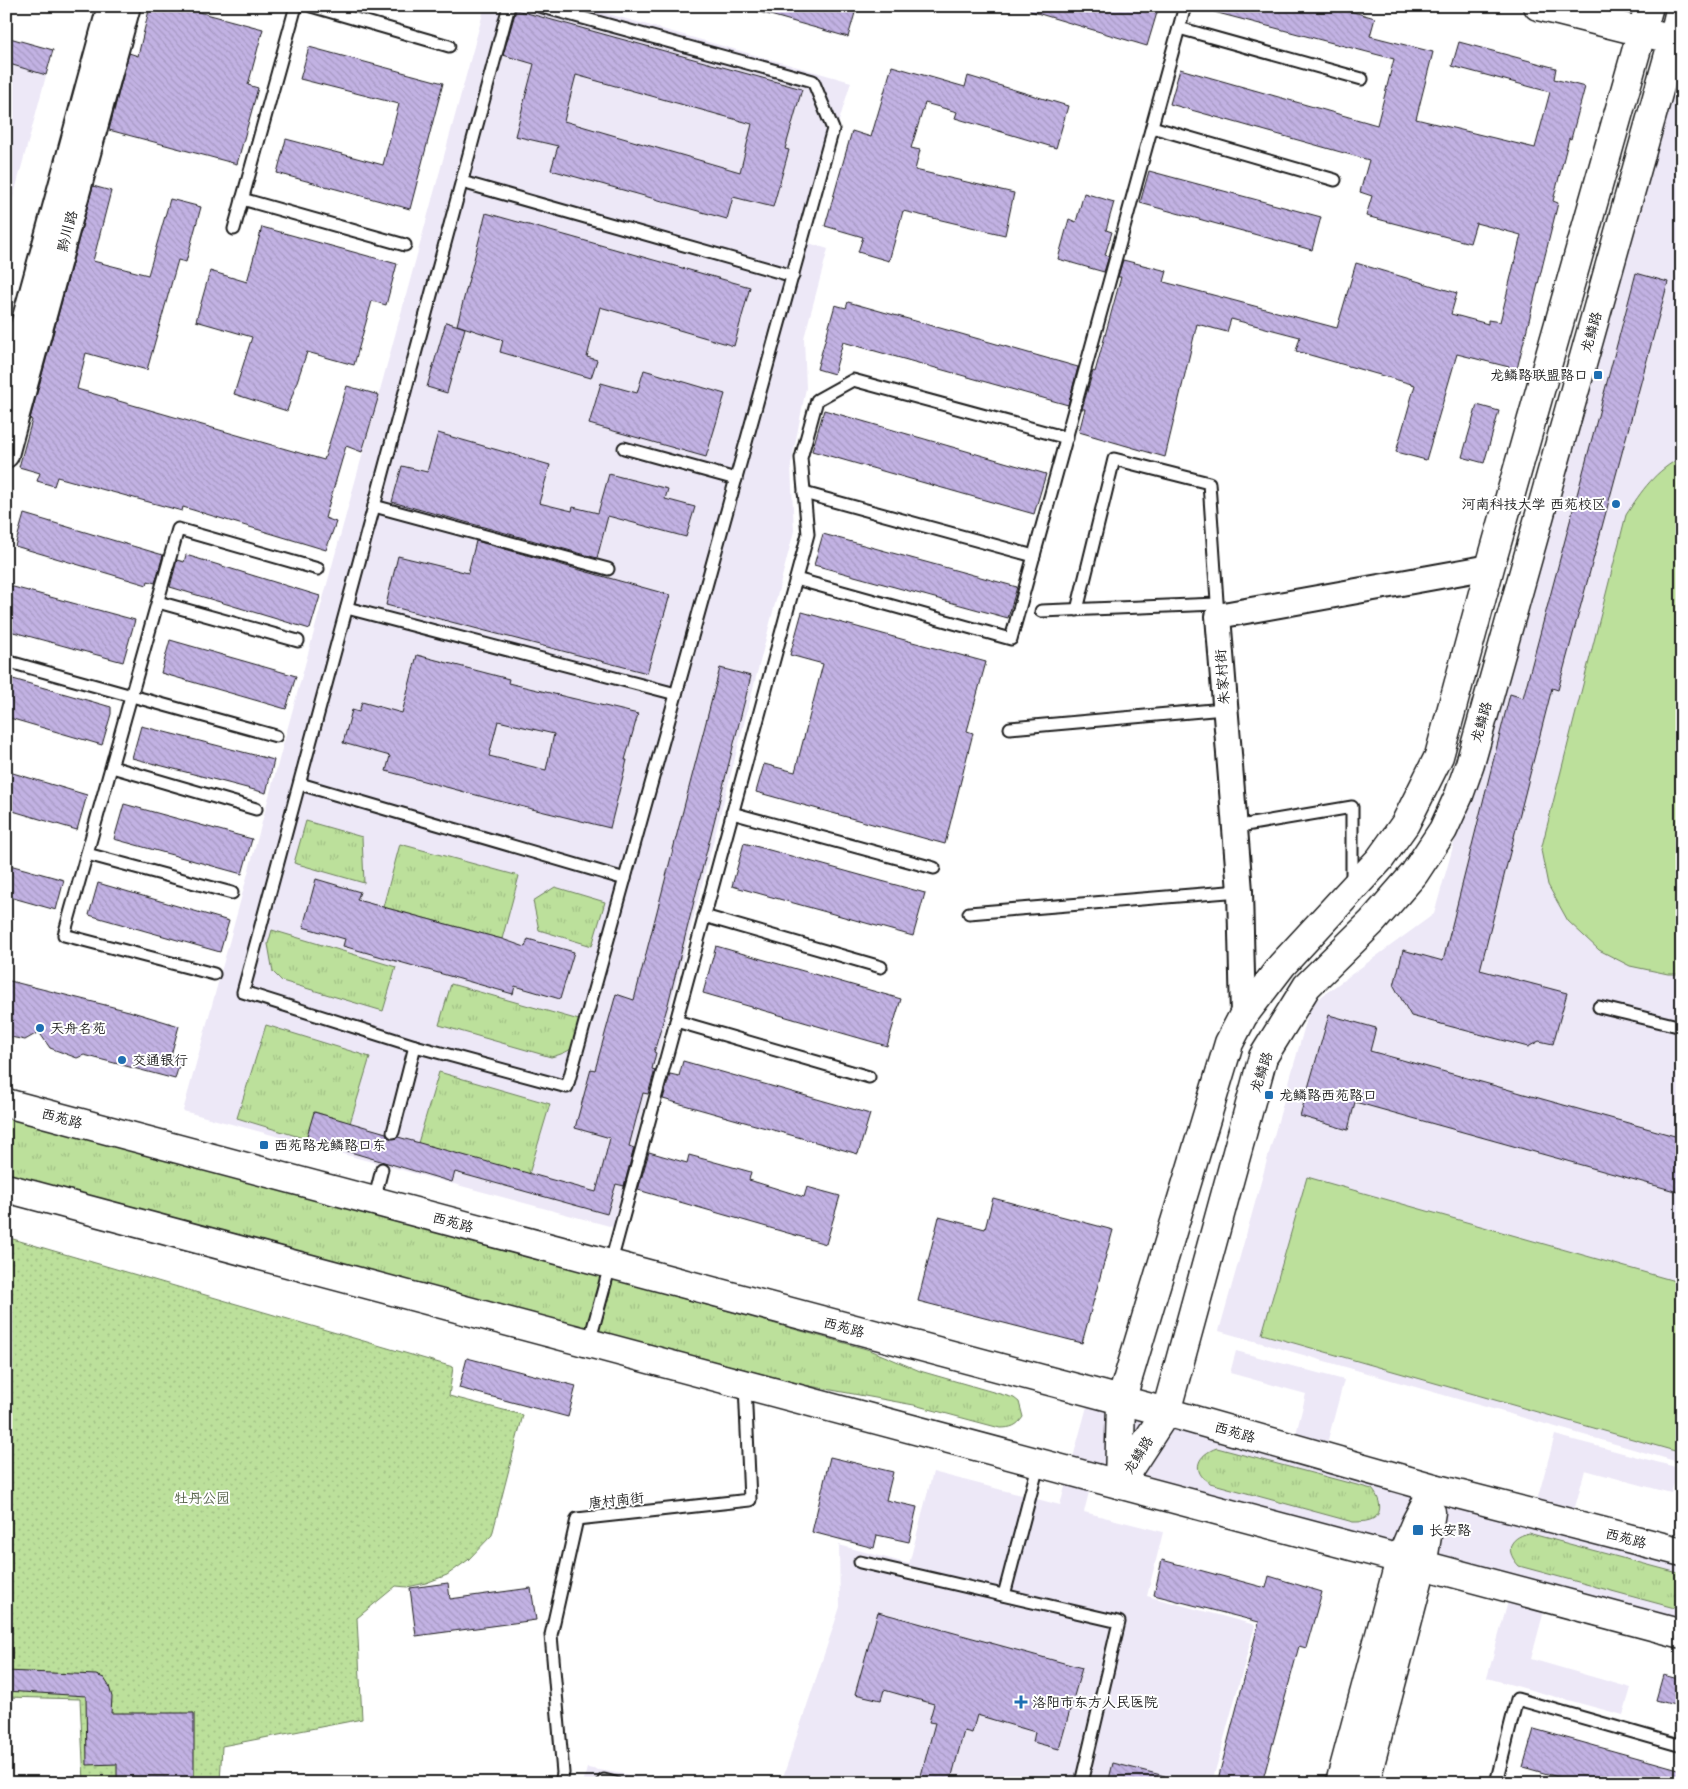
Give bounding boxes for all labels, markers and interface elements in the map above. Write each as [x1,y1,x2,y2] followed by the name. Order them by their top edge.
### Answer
[52,208,81,254] street label: 黔川路
[1576,309,1605,355] street label: 龙鳞路
[1490,365,1588,384] place label: 龙鳞路联盟路口
[1592,369,1604,381] marker: 龙鳞路联盟路口
[1462,494,1606,513] place label: 河南科技大学 西苑校区
[1610,498,1622,510] marker: 河南科技大学 西苑校区
[1210,648,1233,706] street label: 朱家村街
[1466,699,1495,745] street label: 龙鳞路
[50,1018,106,1037] place label: 天舟名苑
[34,1022,46,1034] marker: 天舟名苑
[1245,1049,1276,1095] street label: 龙鳞路
[132,1050,188,1069] place label: 交通银行
[116,1054,128,1066] marker: 交通银行
[1279,1085,1377,1104] place label: 龙鳞路西苑路口
[1263,1089,1275,1101] marker: 龙鳞路西苑路口
[39,1103,85,1132] street label: 西苑路
[274,1135,386,1154] place label: 西苑路龙鳞路口东
[258,1139,270,1151] marker: 西苑路龙鳞路口东
[430,1207,476,1236] street label: 西苑路
[821,1312,867,1341] street label: 西苑路
[1212,1417,1258,1446] street label: 西苑路
[1118,1432,1157,1478] street label: 龙鳞路
[587,1487,645,1512] street label: 唐村南街
[174,1488,230,1507] park label: 牡丹公园
[1429,1520,1471,1539] place label: 长安路
[1411,1523,1425,1537] marker: 长安路
[1603,1523,1649,1552] street label: 西苑路
[1032,1692,1158,1711] place label: 洛阳市东方人民医院
[1014,1695,1028,1709] marker: 洛阳市东方人民医院

